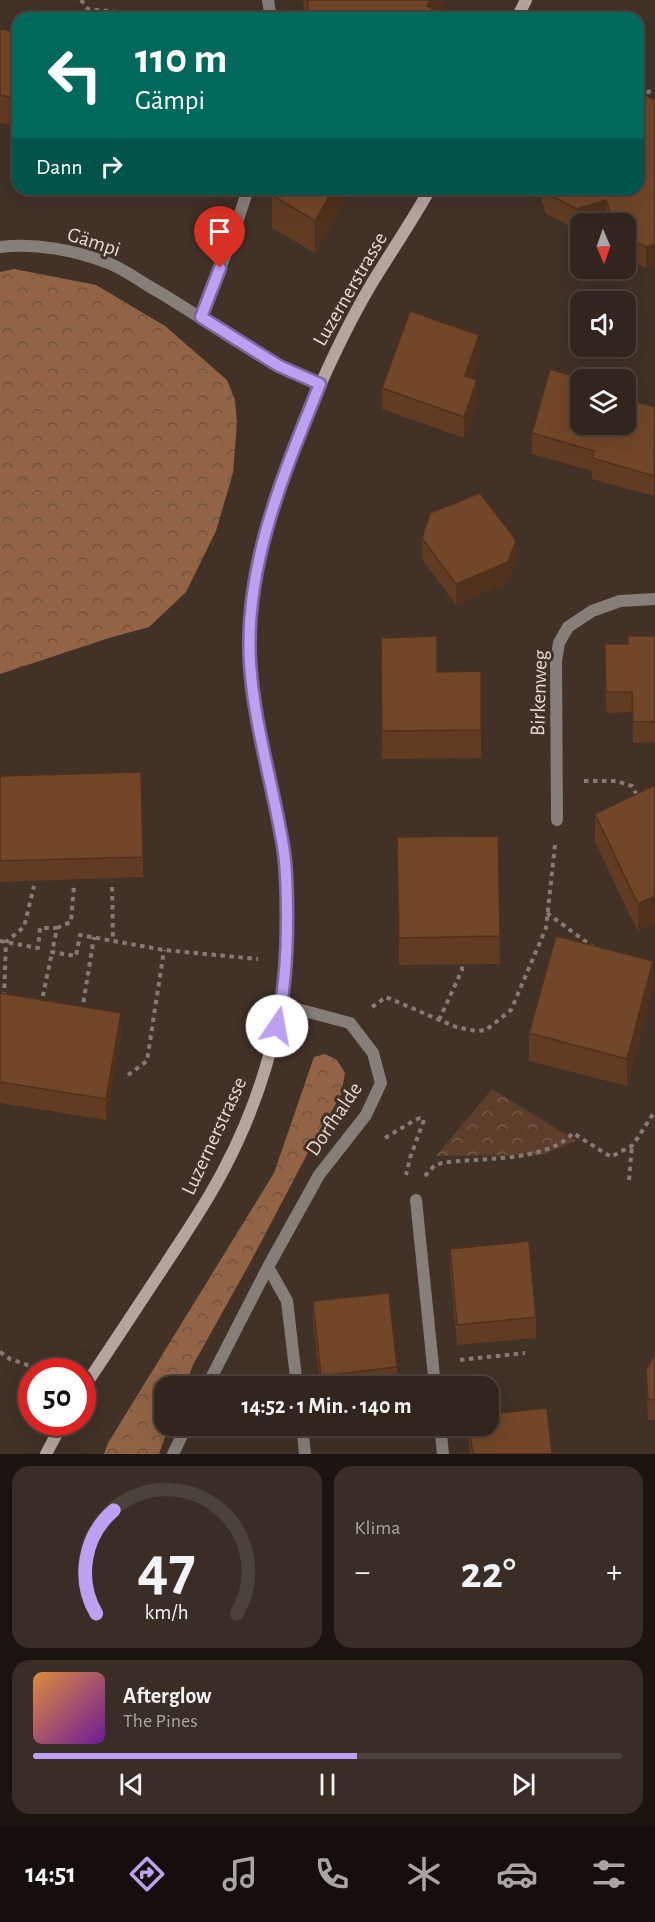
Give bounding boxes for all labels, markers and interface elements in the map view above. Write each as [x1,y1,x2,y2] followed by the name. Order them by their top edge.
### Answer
[36,36,114,114] icon: left
[135,38,227,80] text: 110 m
[135,87,205,114] text: Gämpi
[95,150,128,183] icon: right
[36,156,83,178] text: Dann
[194,206,245,268] pin
[570,213,636,279] north arrow
[570,213,636,435] map controls
[203,215,236,248] icon: arrive
[65,224,123,260] street label: Gämpi
[309,229,391,349] street label: Luzernerstrasse
[570,291,636,357] button: sound
[570,369,636,435] button: layers
[527,649,551,736] street label: Birkenweg
[245,994,309,1058] position arrow
[178,1074,250,1198] street label: Luzernerstrasse
[302,1078,366,1160] street label: Dorfhalde
[18,1358,96,1436] speed limit sign: 50
[242,1395,411,1417] text: 14:52 · 1 Min. · 140 m
[355,1518,400,1538] text: Klima
[138,1538,196,1600] text: 47
[460,1551,516,1596] text: 22°
[355,1556,370,1589] text: −
[606,1556,622,1589] text: +
[145,1602,189,1623] text: km/h
[123,1685,211,1707] text: Afterglow
[123,1711,198,1731] text: The Pines
[115,1768,148,1801] icon: previous
[311,1768,344,1801] icon: pause
[507,1768,540,1801] icon: next
[126,1853,168,1895] icon: directions
[219,1853,261,1895] icon: music
[311,1853,353,1895] icon: phone
[403,1853,445,1895] icon: climate
[496,1853,538,1895] icon: car
[588,1853,630,1895] icon: filters
[25,1860,76,1887] text: 14:51

